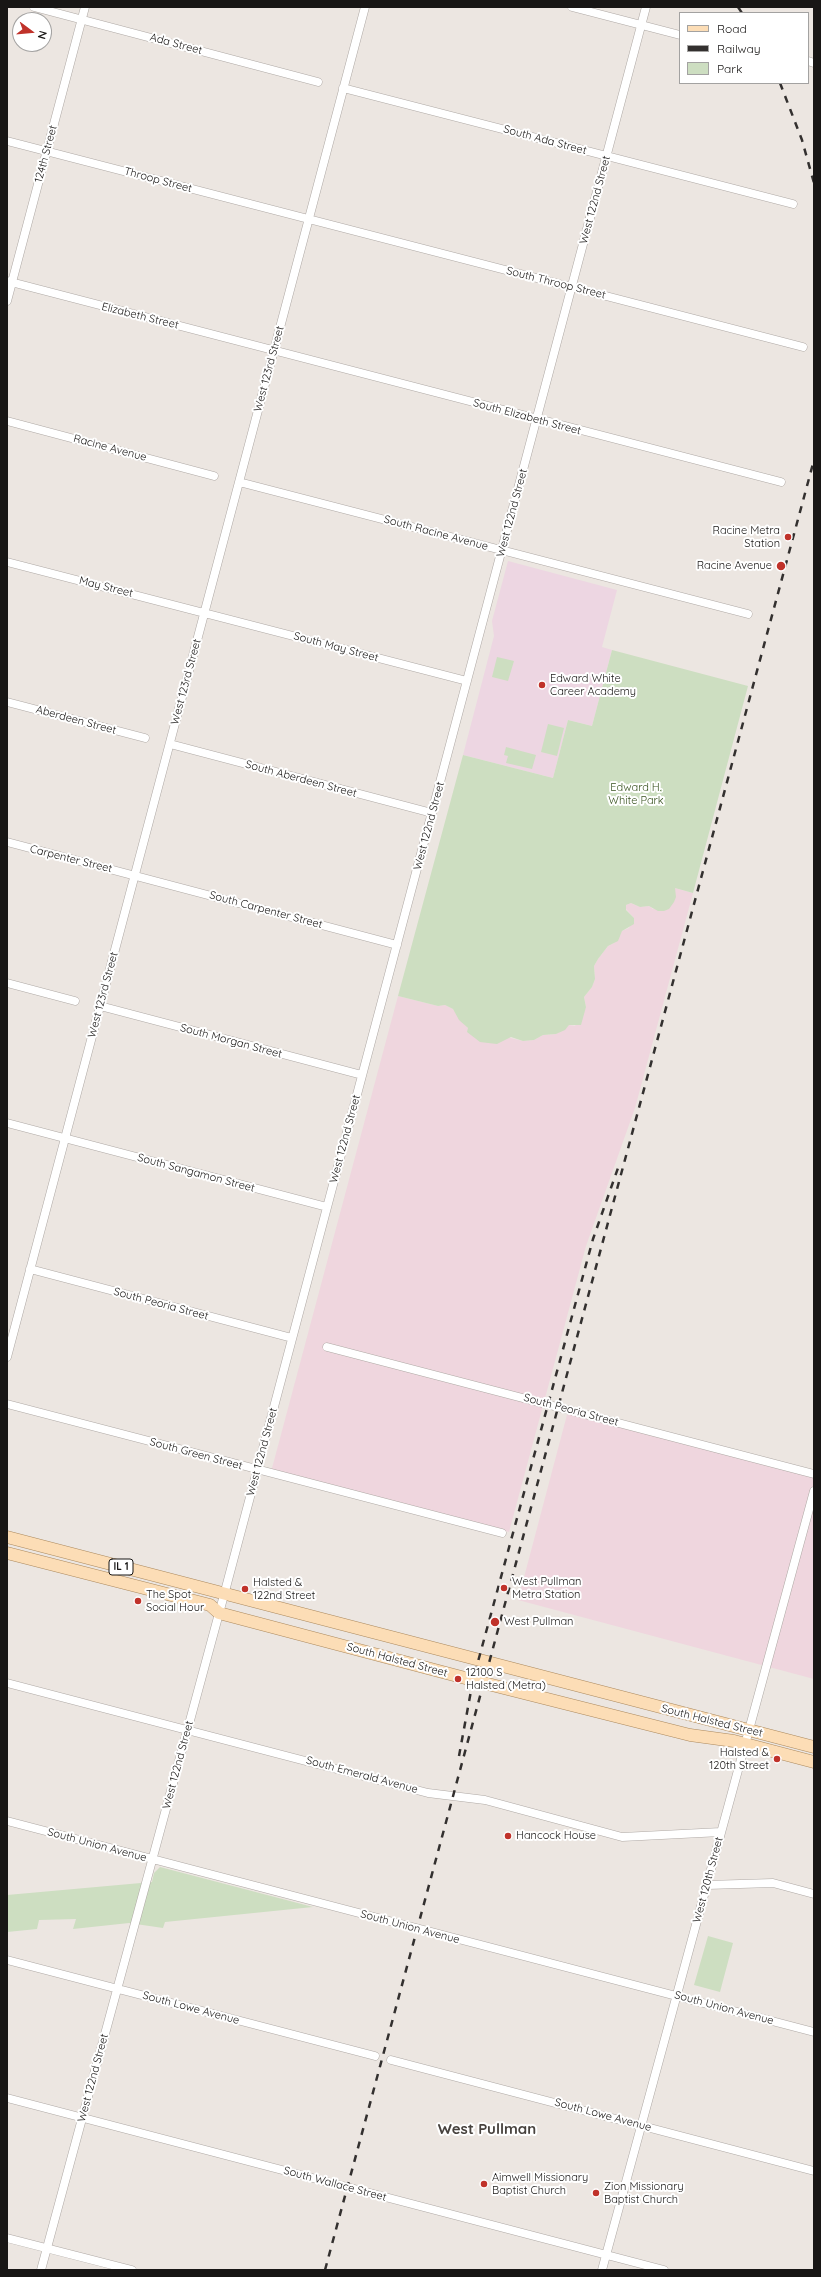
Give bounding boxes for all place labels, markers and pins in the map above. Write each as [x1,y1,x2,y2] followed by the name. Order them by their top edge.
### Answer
[712,524,780,550] place label: Racine Metra Station
[783,532,793,542] marker: Racine Metra Station
[697,559,772,573] place label: Racine Avenue
[775,560,787,572] marker: Racine Avenue
[550,672,636,698] place label: Edward White Career Academy
[537,680,547,690] marker: Edward White Career Academy
[512,1575,581,1601] place label: West Pullman Metra Station
[253,1576,315,1602] place label: Halsted & 122nd Street
[499,1583,509,1593] marker: West Pullman Metra Station
[240,1584,250,1594] marker: Halsted & 122nd Street
[146,1588,204,1614] place label: The Spot Social Hour
[133,1596,143,1606] marker: The Spot Social Hour
[504,1615,573,1629] place label: West Pullman
[489,1616,501,1628] marker: West Pullman
[466,1666,546,1692] place label: 12100 S Halsted (Metra)
[453,1674,463,1684] marker: 12100 S Halsted (Metra)
[709,1746,769,1772] place label: Halsted & 120th Street
[772,1754,782,1764] marker: Halsted & 120th Street
[516,1829,596,1843] place label: Hancock House
[503,1831,513,1841] marker: Hancock House
[492,2171,588,2197] place label: Aimwell Missionary Baptist Church
[479,2179,489,2189] marker: Aimwell Missionary Baptist Church
[604,2180,684,2206] place label: Zion Missionary Baptist Church
[591,2188,601,2198] marker: Zion Missionary Baptist Church

